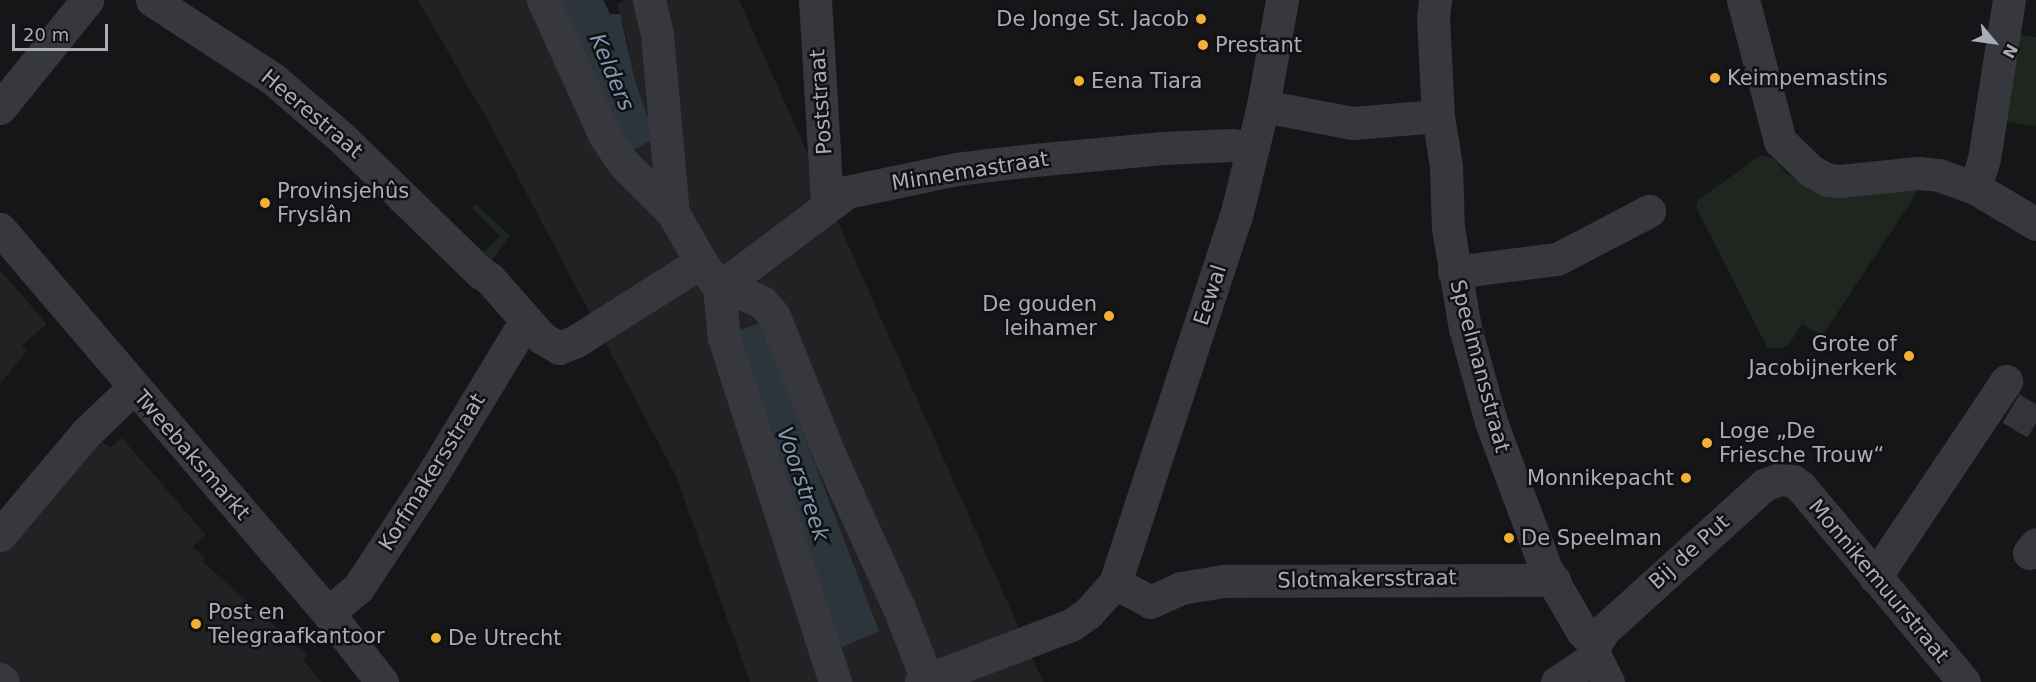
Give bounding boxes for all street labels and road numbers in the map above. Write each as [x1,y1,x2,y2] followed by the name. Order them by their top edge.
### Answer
[805,48,837,156] street label: Poststraat
[256,64,368,164] street label: Heerestraat
[890,146,1050,196] street label: Minnemastraat
[1188,262,1232,328] street label: Eewal
[1445,277,1515,455] street label: Speelmansstraat
[129,385,255,525] street label: Tweebaksmarkt
[373,389,491,555] street label: Korfmakersstraat
[1803,494,1955,668] street label: Monnikemuurstraat
[1644,509,1734,595] street label: Bij de Put
[1277,565,1457,593] street label: Slotmakersstraat

